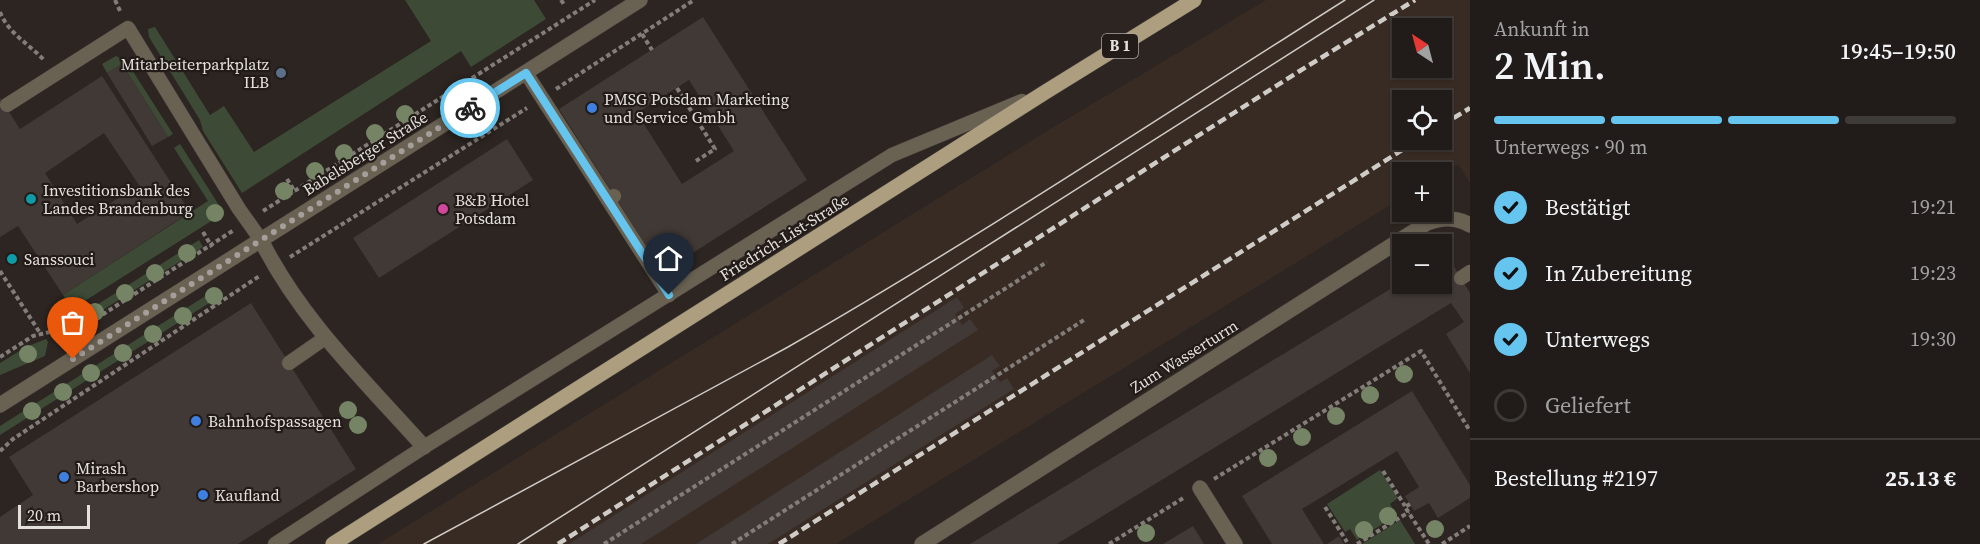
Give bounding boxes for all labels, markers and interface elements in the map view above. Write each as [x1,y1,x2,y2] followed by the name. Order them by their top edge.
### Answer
[1494,15,1590,43] text: Ankunft in
[1392,18,1452,78] north arrow
[1392,18,1452,294] map controls
[1102,34,1138,58] road number: B 1
[1840,36,1956,66] text: 19:45–19:50
[1494,39,1606,92] text: 2 Min.
[121,53,269,93] place label: Mitarbeiterparkplatz ILB
[274,66,288,80] marker: Mitarbeiterparkplatz ILB
[440,78,500,138] courier
[604,88,789,128] place label: PMSG Potsdam Marketing und Service Gmbh
[1392,90,1452,150] button: locate
[454,92,487,125] icon: bike
[585,101,599,115] marker: PMSG Potsdam Marketing und Service Gmbh
[298,106,432,200] street label: Babelsberger Straße
[1494,133,1647,161] text: Unterwegs · 90 m
[1392,162,1452,222] button: +
[43,179,193,219] place label: Investitionsbank des Landes Brandenburg
[715,188,853,286] street label: Friedrich-List-Straße
[455,189,529,229] place label: B&B Hotel Potsdam
[1494,191,1527,224] icon: check
[24,192,38,206] marker: Investitionsbank des Landes Brandenburg
[1545,192,1630,222] text: Bestätigt
[1910,193,1956,221] text: 19:21
[436,202,450,216] marker: B&B Hotel Potsdam
[643,233,694,295] pin
[1392,234,1452,294] button: −
[652,242,685,275] icon: home
[24,248,94,270] place label: Sanssouci
[5,252,19,266] marker: Sanssouci
[1494,257,1527,290] icon: check
[1545,258,1692,288] text: In Zubereitung
[1910,259,1956,287] text: 19:23
[47,297,98,359] pin
[56,306,89,339] icon: bag
[1126,314,1242,398] street label: Zum Wasserturm
[1494,323,1527,356] icon: check
[1545,324,1650,354] text: Unterwegs
[1910,325,1956,353] text: 19:30
[1545,390,1631,420] text: Geliefert
[208,410,342,432] place label: Bahnhofspassagen
[189,414,203,428] marker: Bahnhofspassagen
[76,457,159,497] place label: Mirash Barbershop
[1494,463,1658,493] text: Bestellung #2197
[1885,463,1956,493] text: 25.13 €
[57,470,71,484] marker: Mirash Barbershop
[215,484,279,506] place label: Kaufland
[196,488,210,502] marker: Kaufland
[18,502,90,530] scale bar
[27,504,61,526] text: 20 m

